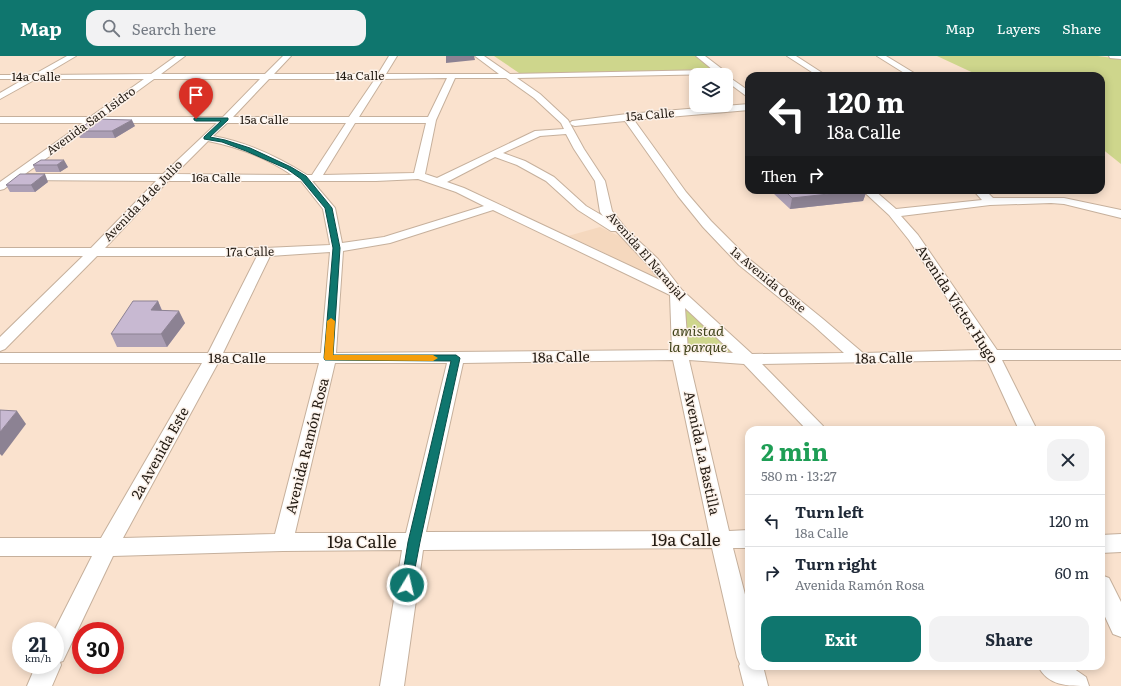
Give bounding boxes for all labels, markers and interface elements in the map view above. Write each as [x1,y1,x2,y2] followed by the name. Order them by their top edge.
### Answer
[86,10,366,46] search box
[20,14,62,42] text: Map
[100,17,122,39] icon: search
[132,17,216,40] text: Search here
[945,18,975,38] text: Map
[997,18,1040,38] text: Layers
[1062,18,1101,38] text: Share
[336,66,384,84] street label: 14a Calle
[12,67,60,85] street label: 14a Calle
[689,68,733,112] map controls
[689,68,733,112] button: layers
[179,78,213,119] pin
[827,80,904,122] text: 120 m
[42,82,139,159] street label: Avenida San Isidro
[185,84,207,106] icon: arrive
[761,88,813,140] icon: left
[625,103,675,125] street label: 15a Calle
[240,110,288,128] street label: 15a Calle
[827,118,901,145] text: 18a Calle
[99,156,186,245] street label: Avenida 14 de Julio
[761,164,797,187] text: Then
[805,164,827,186] icon: right
[191,168,241,186] street label: 16a Calle
[603,207,690,304] street label: Avenida El Naranjal
[912,240,1004,367] street label: Avenida Víctor Hugo
[226,242,274,260] street label: 17a Calle
[727,242,810,316] street label: 1a Avenida Oeste
[669,320,728,356] park label: amistad la parque
[532,346,590,367] street label: 18a Calle
[208,347,266,367] street label: 18a Calle
[855,347,913,368] street label: 18a Calle
[279,375,333,516] street label: Avenida Ramón Rosa
[680,389,726,517] street label: Avenida La Bastilla
[126,403,193,502] street label: 2a Avenida Este
[761,433,828,468] text: 2 min
[1047,439,1089,481] button: close
[761,466,837,485] text: 580 m · 13:27
[795,500,864,523] text: Turn left
[1049,509,1089,532] text: 120 m
[761,510,783,532] icon: left
[795,523,848,542] text: 18a Calle
[651,526,721,551] street label: 19a Calle
[327,528,397,553] street label: 19a Calle
[795,552,877,575] text: Turn right
[1055,561,1089,584] text: 60 m
[761,562,783,584] icon: right
[386,564,428,606] position arrow
[795,575,925,594] text: Avenida Ramón Rosa
[761,616,921,662] button: Exit
[929,616,1089,662] button: Share
[72,622,124,674] speed limit sign: 30
[28,628,48,658] text: 21
[25,650,51,665] text: km/h

